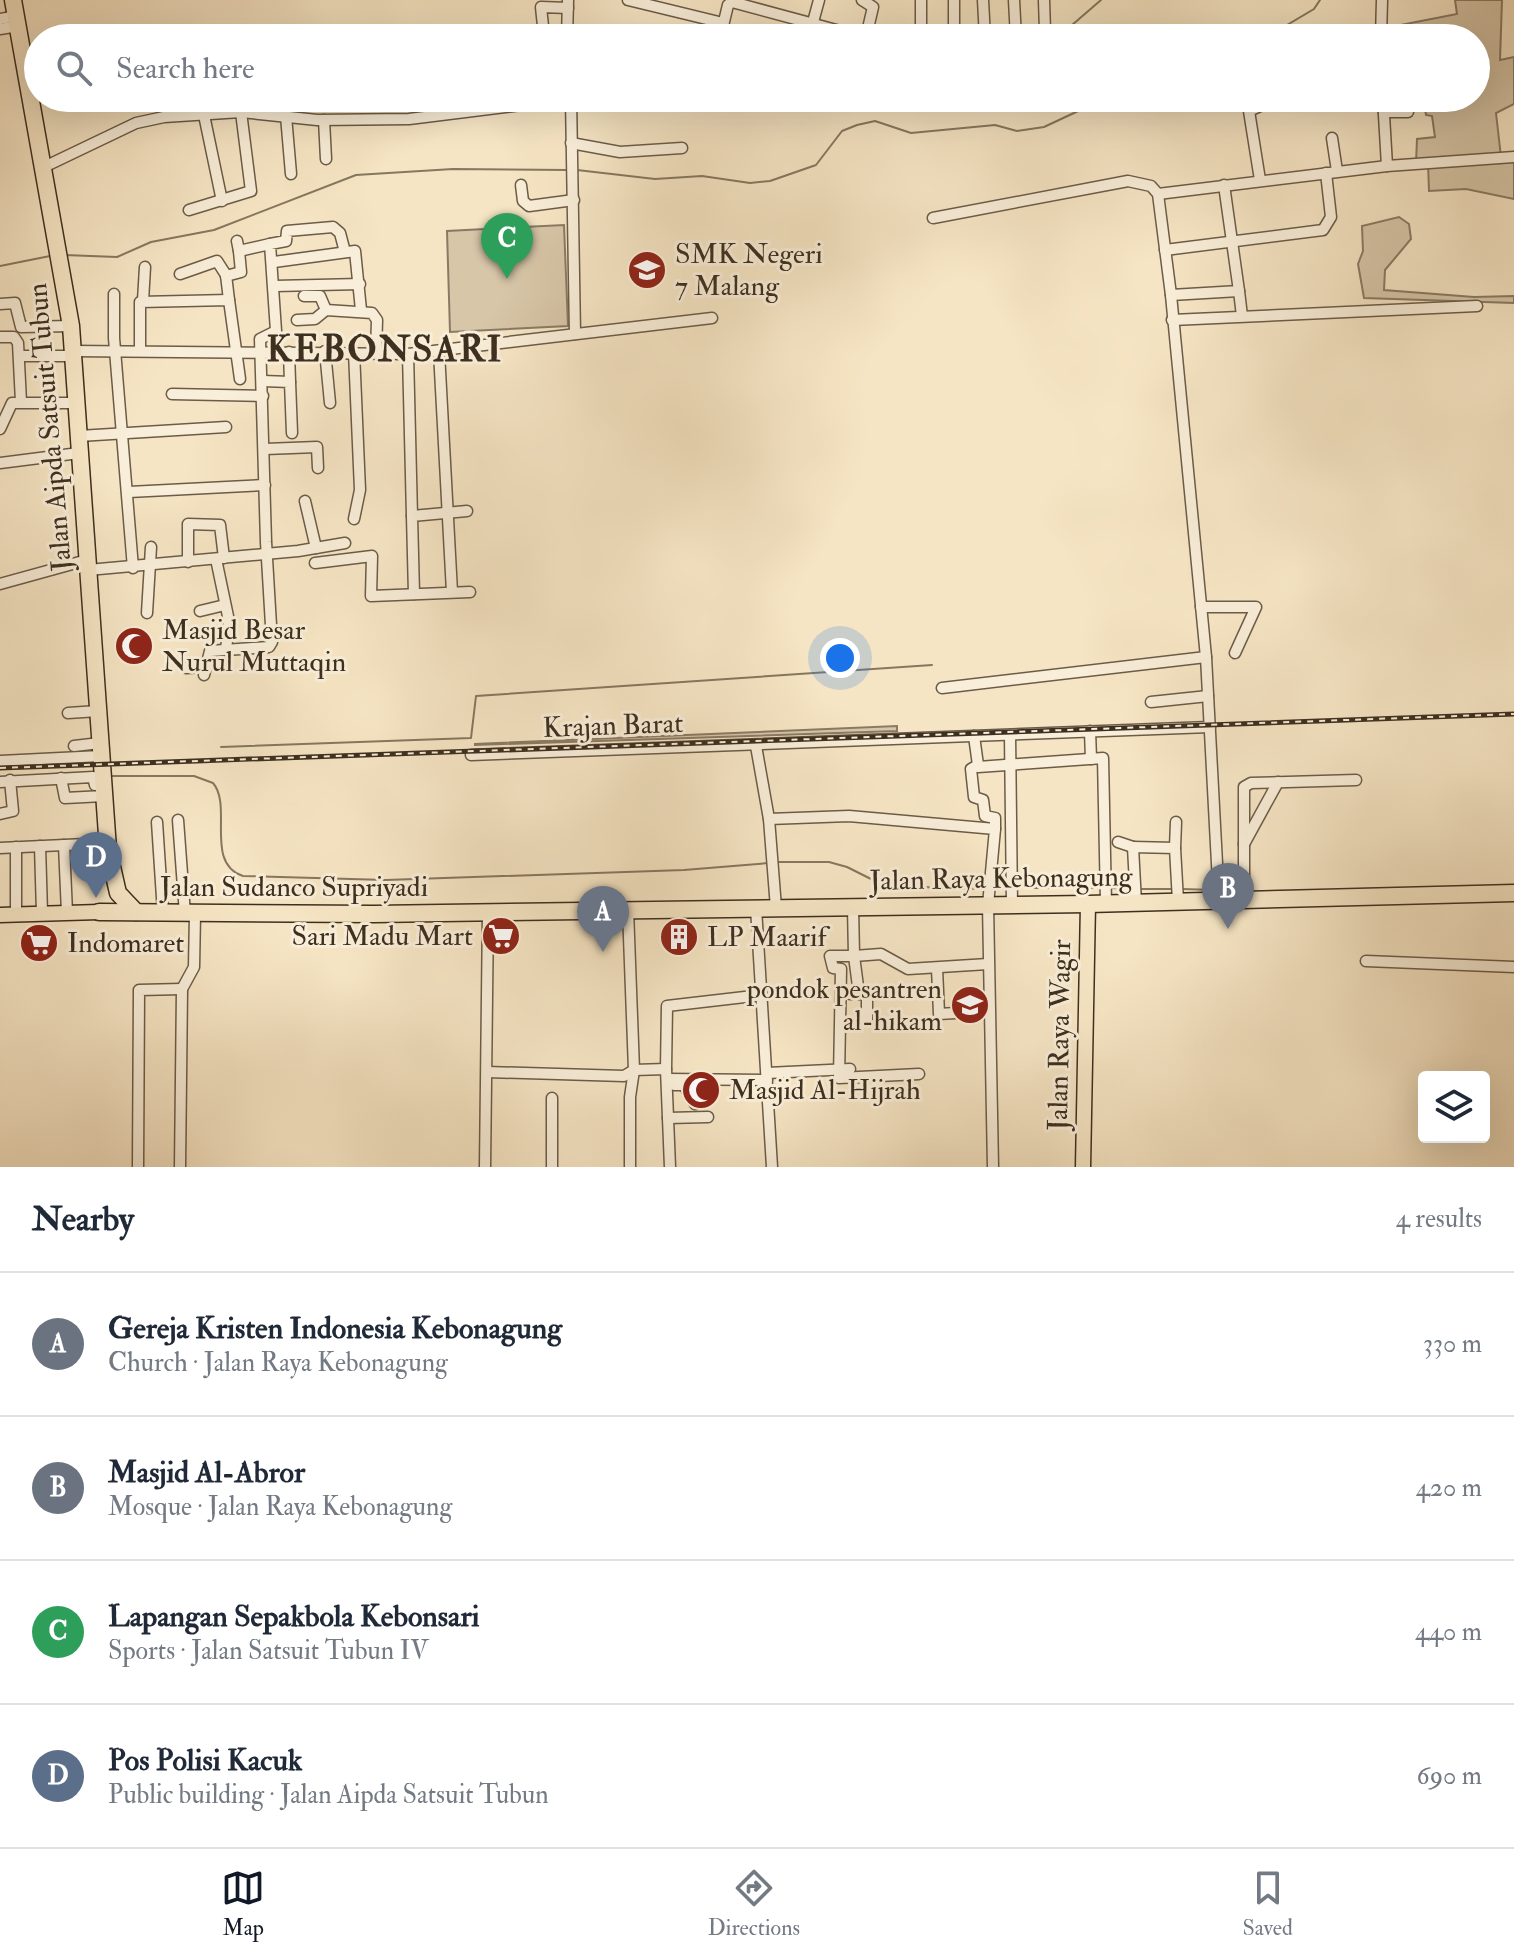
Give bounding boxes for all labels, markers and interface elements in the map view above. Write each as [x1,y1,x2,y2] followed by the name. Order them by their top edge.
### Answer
[24,24,1490,112] search box
[52,46,96,90] icon: search
[116,50,255,87] text: Search here
[481,213,533,279] pin: C
[675,237,823,304] place label: SMK Negeri 7 Malang
[626,249,668,291] school or university icon: SMK Negeri 7 Malang
[20,281,80,574] street label: Jalan Aipda Satsuit Tubun
[267,327,503,372] district label: KEBONSARI
[162,613,346,680] place label: Masjid Besar Nurul Muttaqin
[113,625,155,667] mosque icon: Masjid Besar Nurul Muttaqin
[820,638,860,678] your location
[542,706,684,746] street label: Krajan Barat
[70,832,122,898] pin: D
[868,859,1134,899] street label: Jalan Raya Kebonagung
[1202,863,1254,929] pin: B
[159,870,428,905] street label: Jalan Sudanco Supriyadi
[577,886,629,952] pin: A
[480,915,522,957] supermarket icon: Sari Madu Mart
[658,916,700,958] building icon: LP Maarif
[292,919,473,954] place label: Sari Madu Mart
[707,920,830,955] place label: LP Maarif
[18,922,60,964] supermarket icon: Indomaret
[67,926,184,961] place label: Indomaret
[1041,938,1079,1132] street label: Jalan Raya Wagir
[746,972,942,1039] place label: pondok pesantren al-hikam
[949,984,991,1026] school or university icon: pondok pesantren al-hikam
[680,1069,722,1111] mosque icon: Masjid Al-Hijrah
[1418,1071,1490,1143] map controls
[1418,1071,1490,1143] button: layers
[729,1073,921,1108] place label: Masjid Al-Hijrah
[32,1198,134,1241] text: Nearby
[1396,1203,1482,1235] text: 4 results
[108,1310,562,1347] text: Gereja Kristen Indonesia Kebonagung
[50,1328,66,1360] text: A
[1423,1328,1482,1360] text: 330 m
[108,1347,448,1379] text: Church · Jalan Raya Kebonagung
[108,1454,305,1491] text: Masjid Al-Abror
[49,1472,67,1504] text: B
[1416,1472,1482,1504] text: 420 m
[108,1491,452,1523] text: Mosque · Jalan Raya Kebonagung
[108,1598,480,1635] text: Lapangan Sepakbola Kebonsari
[48,1616,68,1648] text: C
[1415,1616,1482,1648] text: 440 m
[108,1635,428,1667] text: Sports · Jalan Satsuit Tubun IV
[108,1742,302,1779] text: Pos Polisi Kacuk
[47,1760,69,1792] text: D
[1417,1760,1482,1792] text: 690 m
[108,1779,549,1811] text: Public building · Jalan Aipda Satsuit Tubun
[221,1866,265,1942] tab: Map
[708,1866,800,1942] tab: Directions
[1243,1866,1293,1942] tab: Saved

